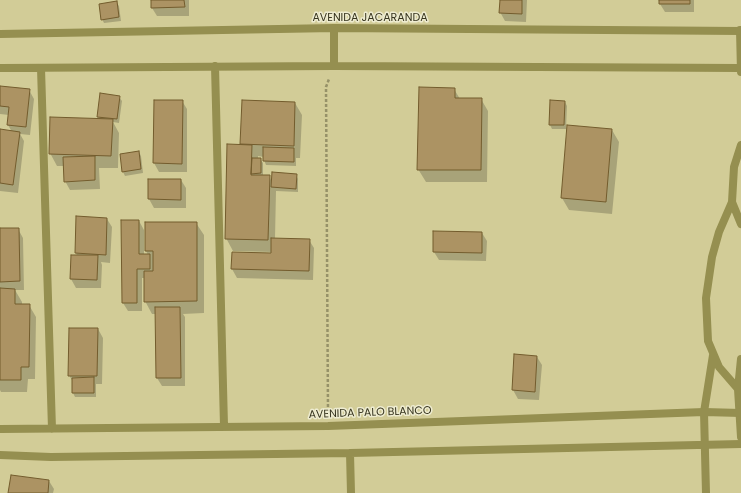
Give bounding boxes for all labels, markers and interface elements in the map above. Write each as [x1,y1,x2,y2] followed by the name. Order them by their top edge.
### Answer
[312,11,428,25] street label: AVENIDA JACARANDA
[308,404,432,422] street label: AVENIDA PALO BLANCO

